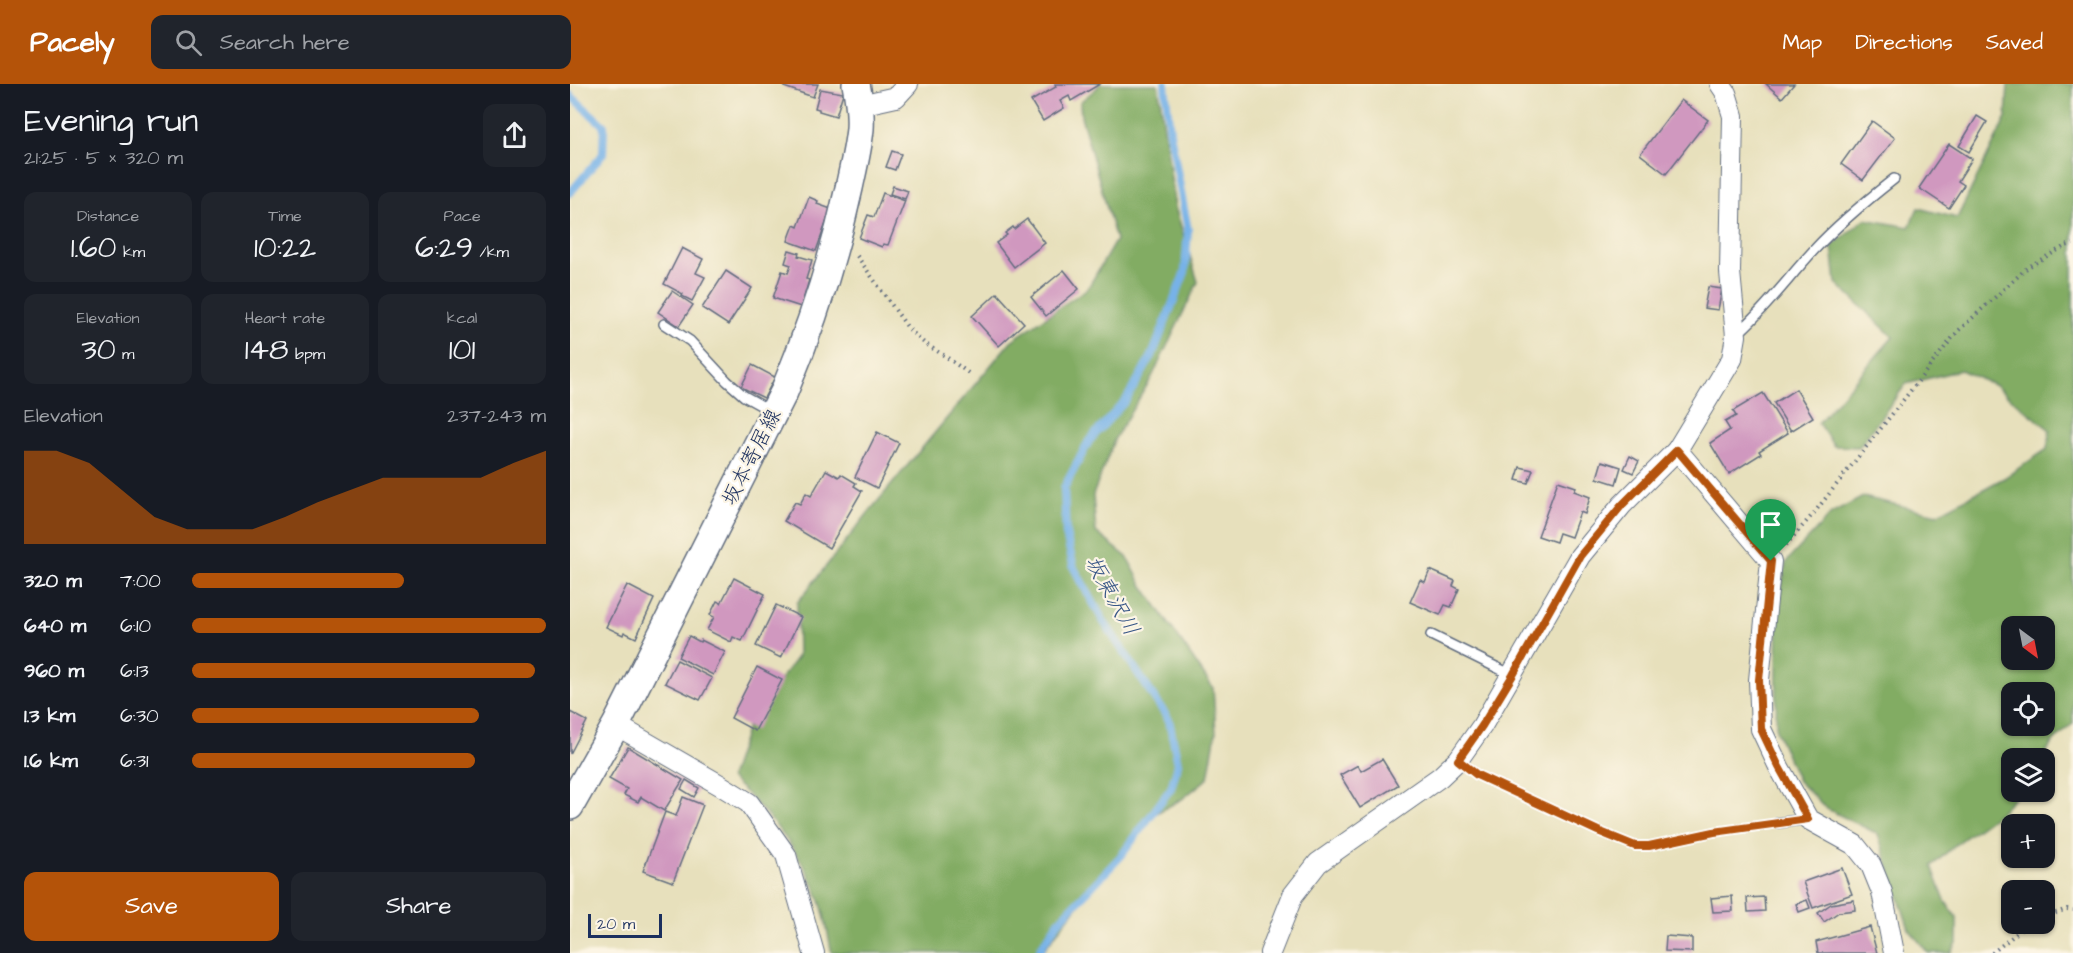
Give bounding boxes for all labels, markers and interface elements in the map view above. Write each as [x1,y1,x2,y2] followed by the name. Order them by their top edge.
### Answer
[151,15,571,69] search box
[30,23,115,62] text: Pacely
[172,26,205,59] icon: search
[220,27,350,58] text: Search here
[1782,28,1822,57] text: Map
[1855,28,1953,57] text: Directions
[1986,28,2043,57] text: Saved
[24,98,198,144] text: Evening run
[483,104,546,167] button: share
[24,144,183,172] text: 21:25 · 5 × 320 m
[77,205,139,227] text: Distance
[268,205,302,227] text: Time
[443,205,481,227] text: Pace
[71,227,117,269] text: 1.60
[254,227,316,269] text: 10:22
[415,227,473,269] text: 6:29
[117,241,145,263] text: km
[473,241,509,263] text: /km
[77,307,139,329] text: Elevation
[245,307,325,329] text: Heart rate
[447,307,477,329] text: kcal
[81,329,116,371] text: 30
[245,329,288,371] text: 148
[449,329,475,371] text: 101
[116,343,135,365] text: m
[288,343,325,365] text: bpm
[24,402,103,430] text: Elevation
[447,402,546,430] text: 237–243 m
[715,404,788,511] street label: 坂本寄居線
[1745,499,1796,561] pin
[1754,508,1787,541] icon: arrive
[1077,550,1147,642] water label: 坂東沢川
[24,567,82,595] text: 320 m
[120,567,161,595] text: 7:00
[24,612,86,640] text: 640 m
[120,612,151,640] text: 6:10
[2001,616,2055,670] north arrow
[2001,616,2055,934] map controls
[24,657,84,685] text: 960 m
[120,657,149,685] text: 6:13
[2001,682,2055,736] button: locate
[24,702,75,730] text: 1.3 km
[120,702,159,730] text: 6:30
[24,747,78,775] text: 1.6 km
[120,747,149,775] text: 6:31
[2001,748,2055,802] button: layers
[2001,814,2055,868] button: +
[24,872,279,941] button: Save
[291,872,546,941] button: Share
[2001,880,2055,934] button: −
[588,911,662,938] scale bar
[597,913,635,935] text: 20 m

